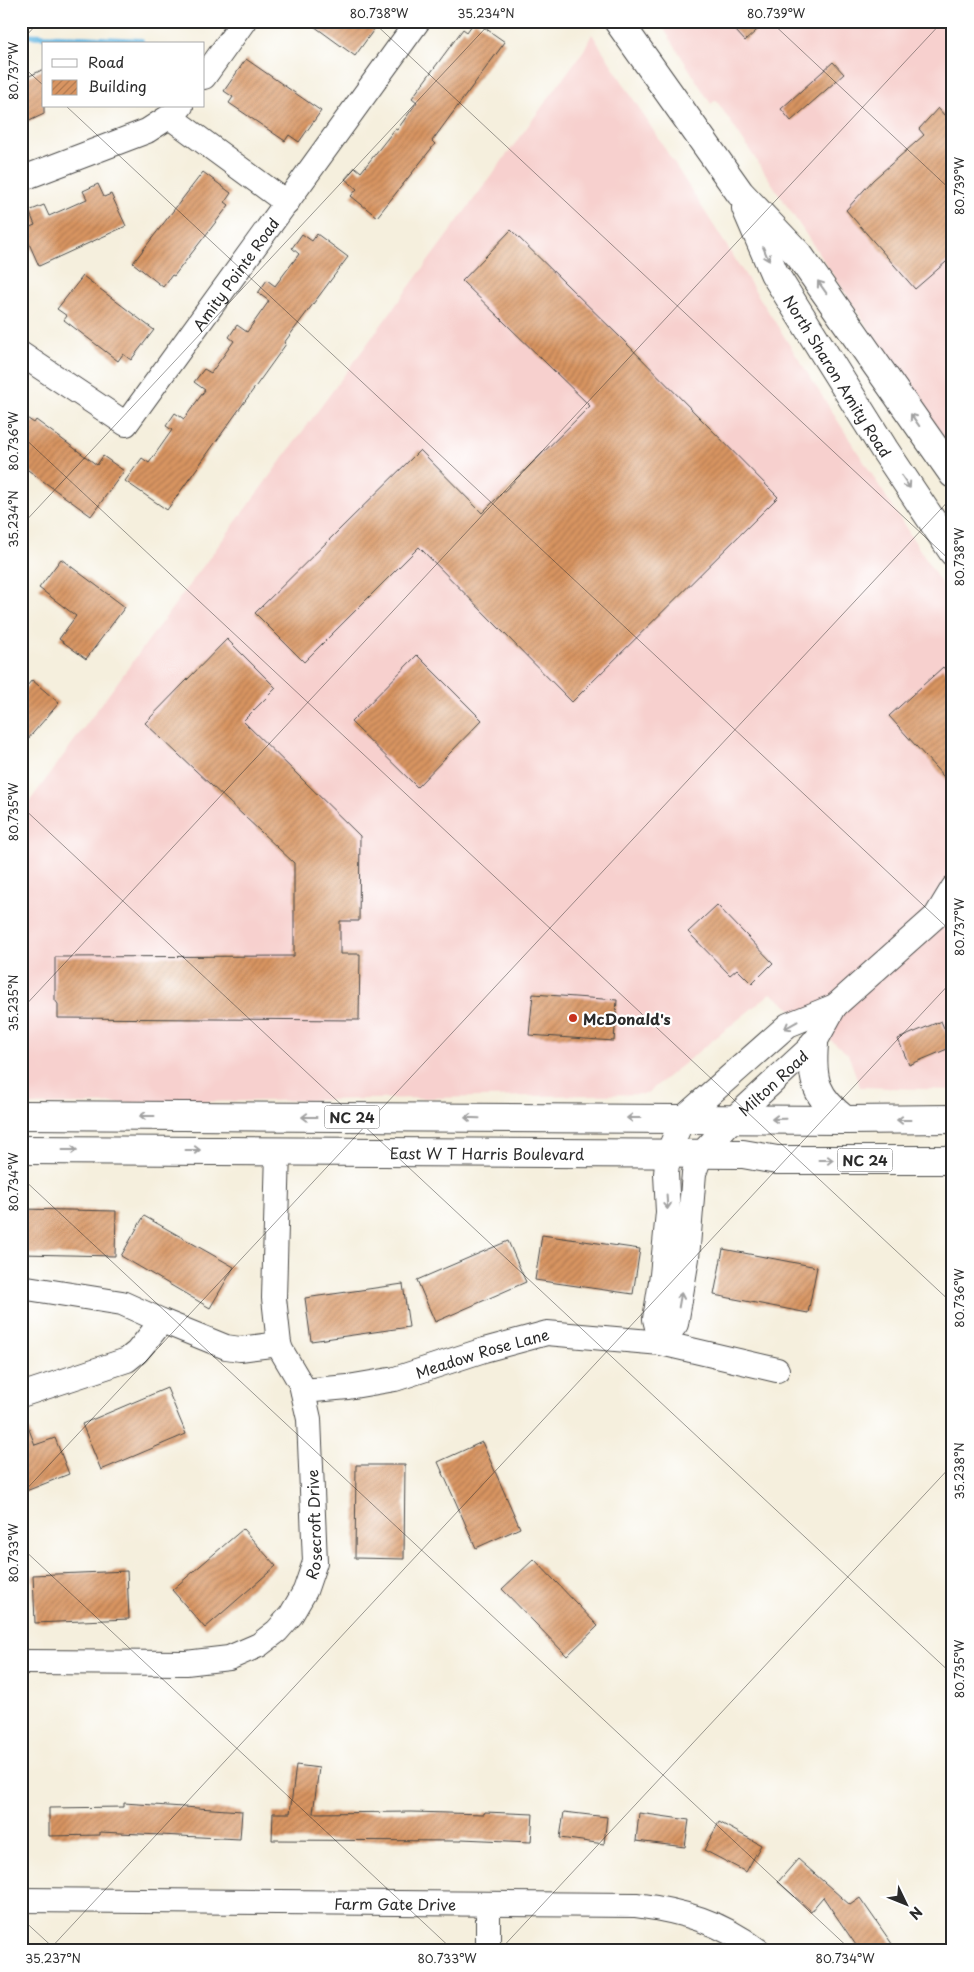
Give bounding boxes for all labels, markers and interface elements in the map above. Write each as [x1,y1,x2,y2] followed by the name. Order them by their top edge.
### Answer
[350,4,409,22] text: 80.738°W
[457,4,515,22] text: 35.234°N
[747,4,806,22] text: 80.739°W
[4,41,22,100] text: 80.737°W
[42,42,205,108] legend
[88,50,124,73] text: Road
[88,74,147,97] text: Building
[950,156,968,215] text: 80.739°W
[186,212,284,335] street label: Amity Pointe Road
[761,246,771,261] one-way arrow
[817,280,827,294] one-way arrow
[779,290,898,462] street label: North Sharon Amity Road
[4,411,22,471] text: 80.736°W
[910,413,920,427] one-way arrow
[901,474,911,488] one-way arrow
[4,490,22,548] text: 35.234°N
[950,527,968,586] text: 80.738°W
[4,782,22,841] text: 80.735°W
[950,897,968,956] text: 80.737°W
[4,975,22,1031] text: 35.235°N
[583,1007,671,1030] place label: McDonald's
[567,1012,579,1024] marker: McDonald's
[783,1020,798,1030] one-way arrow
[733,1044,813,1121] street label: Milton Road
[324,1106,380,1128] road number: NC 24
[139,1111,156,1121] one-way arrow
[302,1112,318,1122] one-way arrow
[464,1113,480,1122] one-way arrow
[626,1113,642,1123] one-way arrow
[771,1114,788,1124] one-way arrow
[896,1115,912,1125] one-way arrow
[390,1141,584,1165] street label: East W T Harris Boulevard
[62,1145,78,1155] one-way arrow
[184,1145,200,1155] one-way arrow
[838,1148,892,1172] road number: NC 24
[4,1152,22,1212] text: 80.734°W
[818,1155,834,1165] one-way arrow
[662,1194,672,1210] one-way arrow
[950,1268,968,1328] text: 80.736°W
[676,1292,686,1308] one-way arrow
[412,1321,552,1383] street label: Meadow Rose Lane
[950,1442,968,1500] text: 35.238°N
[298,1469,326,1582] street label: Rosecroft Drive
[4,1523,22,1583] text: 80.733°W
[950,1639,968,1698] text: 80.735°W
[882,1880,932,1930] north arrow
[334,1891,456,1915] street label: Farm Gate Drive
[904,1902,927,1924] text: N
[25,1949,81,1967] text: 35.237°N
[417,1949,477,1967] text: 80.733°W
[815,1949,875,1967] text: 80.734°W

